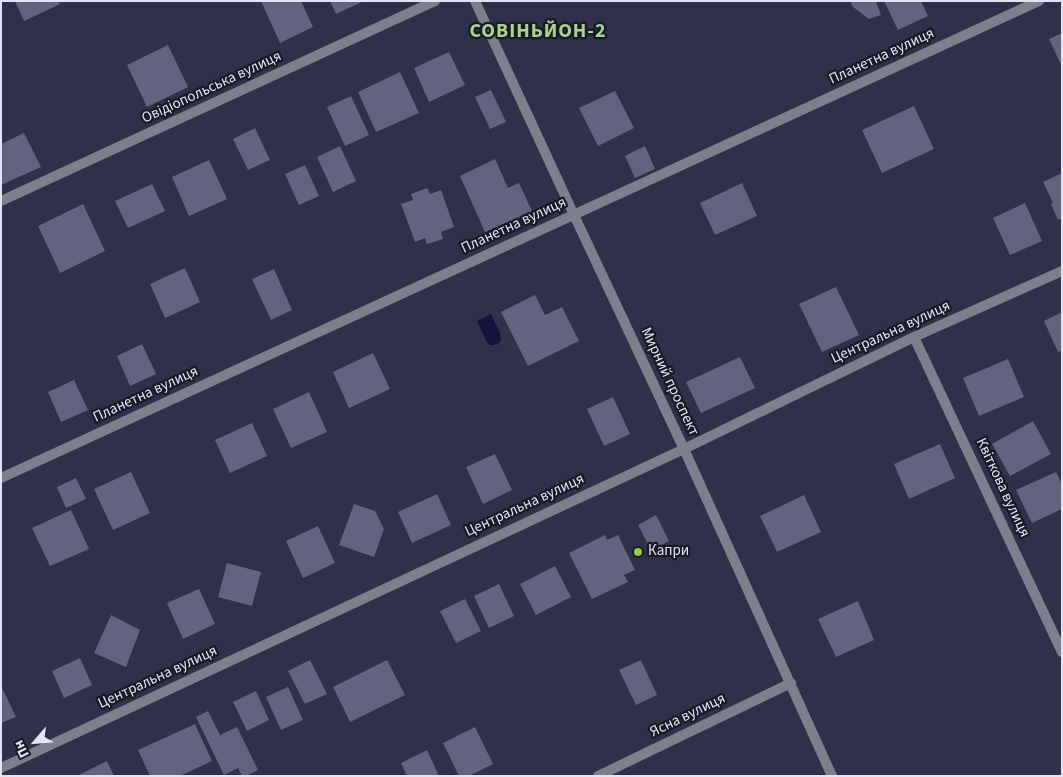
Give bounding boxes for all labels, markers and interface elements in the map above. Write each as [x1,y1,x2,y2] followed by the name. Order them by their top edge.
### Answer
[468,21,608,45] district label: СОВІНЬЙОН-2
[827,25,937,89] street label: Планетна вулиця
[139,48,285,128] street label: Овідіопольська вулиця
[459,194,569,258] street label: Планетна вулиця
[829,297,953,369] street label: Центральна вулиця
[636,325,702,439] street label: Мирний проспект
[91,363,201,427] street label: Планетна вулиця
[971,436,1033,540] street label: Квіткова вулиця
[463,470,587,542] street label: Центральна вулиця
[648,543,689,561] place label: Капри
[632,546,644,558] marker: Капри
[96,642,220,714] street label: Центральна вулиця
[647,690,729,742] street label: Ясна вулиця
[10,717,60,767] north arrow
[9,737,35,761] text: Пн

